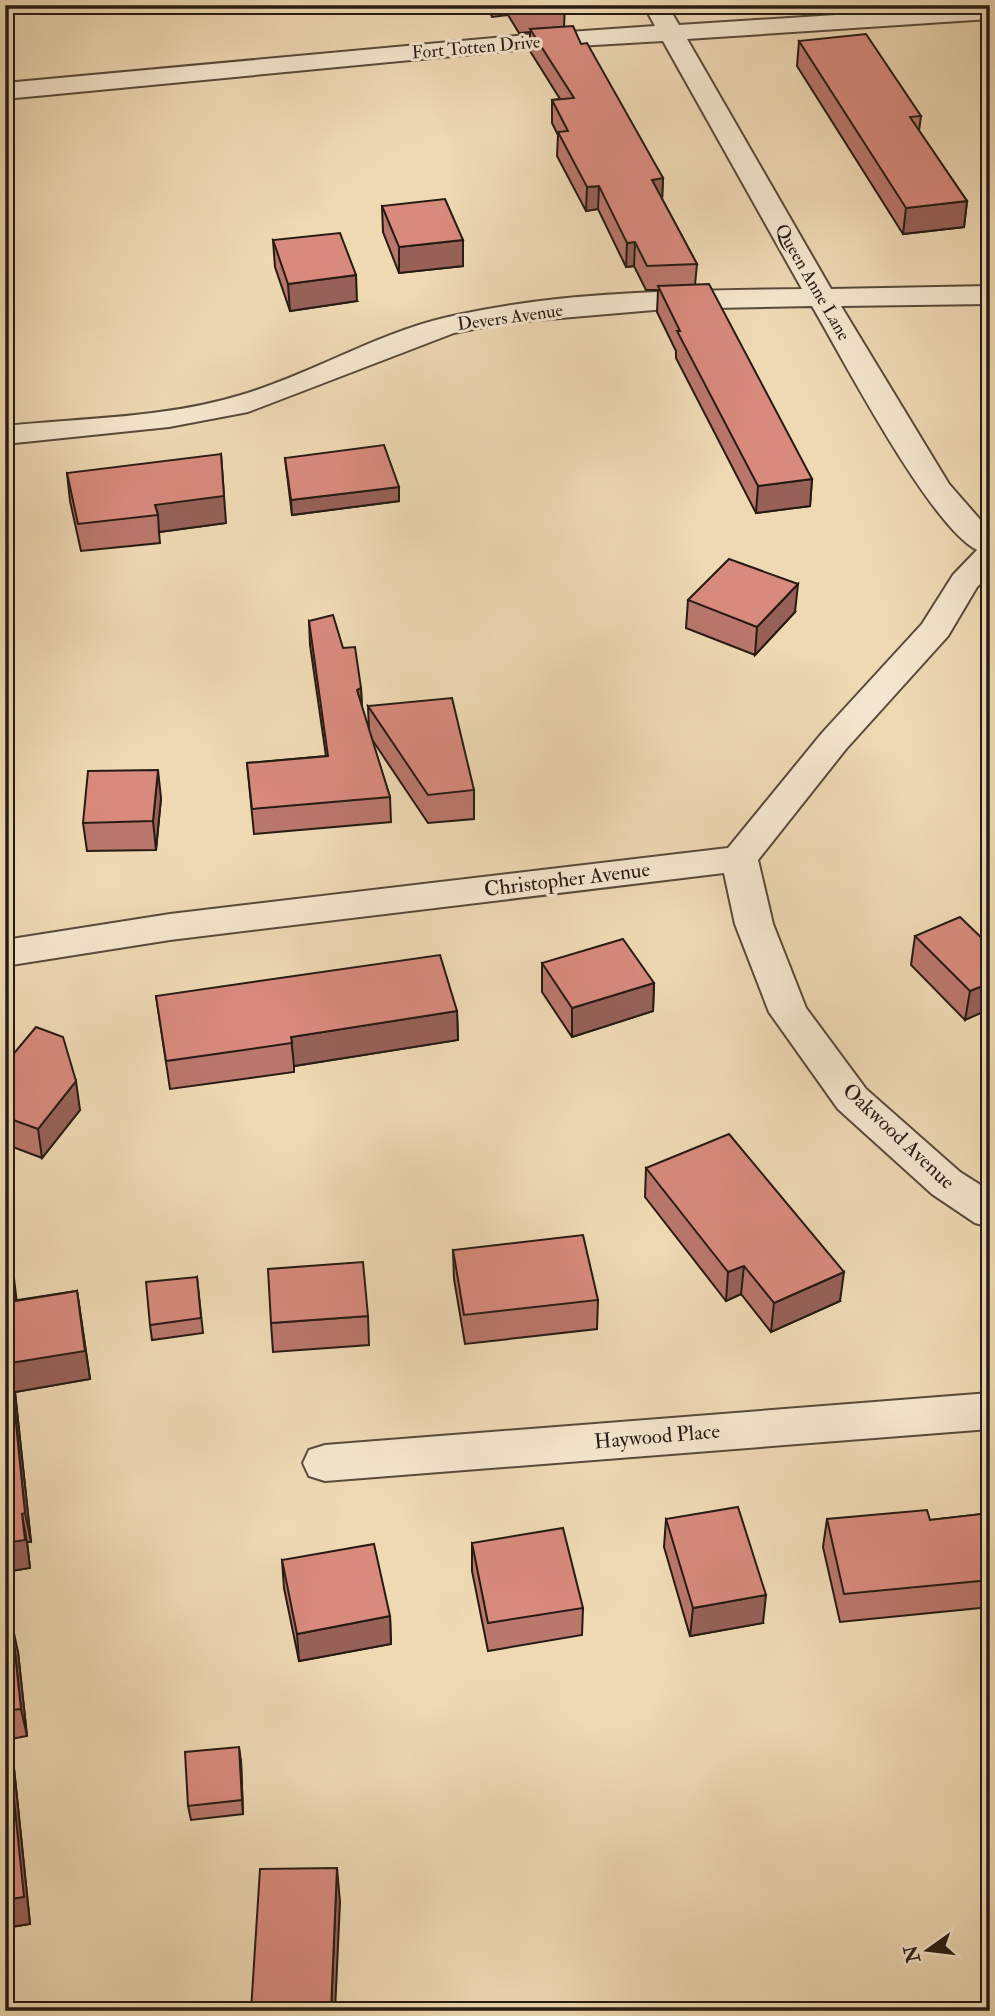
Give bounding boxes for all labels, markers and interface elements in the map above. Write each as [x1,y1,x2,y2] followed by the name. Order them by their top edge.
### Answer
[411,30,542,65] street label: Fort Totten Drive
[770,220,856,345] street label: Queen Anne Lane
[456,299,565,336] street label: Devers Avenue
[482,856,652,903] street label: Christopher Avenue
[837,1077,961,1196] street label: Oakwood Avenue
[593,1418,721,1455] street label: Haywood Place
[894,1914,964,1984] north arrow
[899,1942,926,1966] text: N

